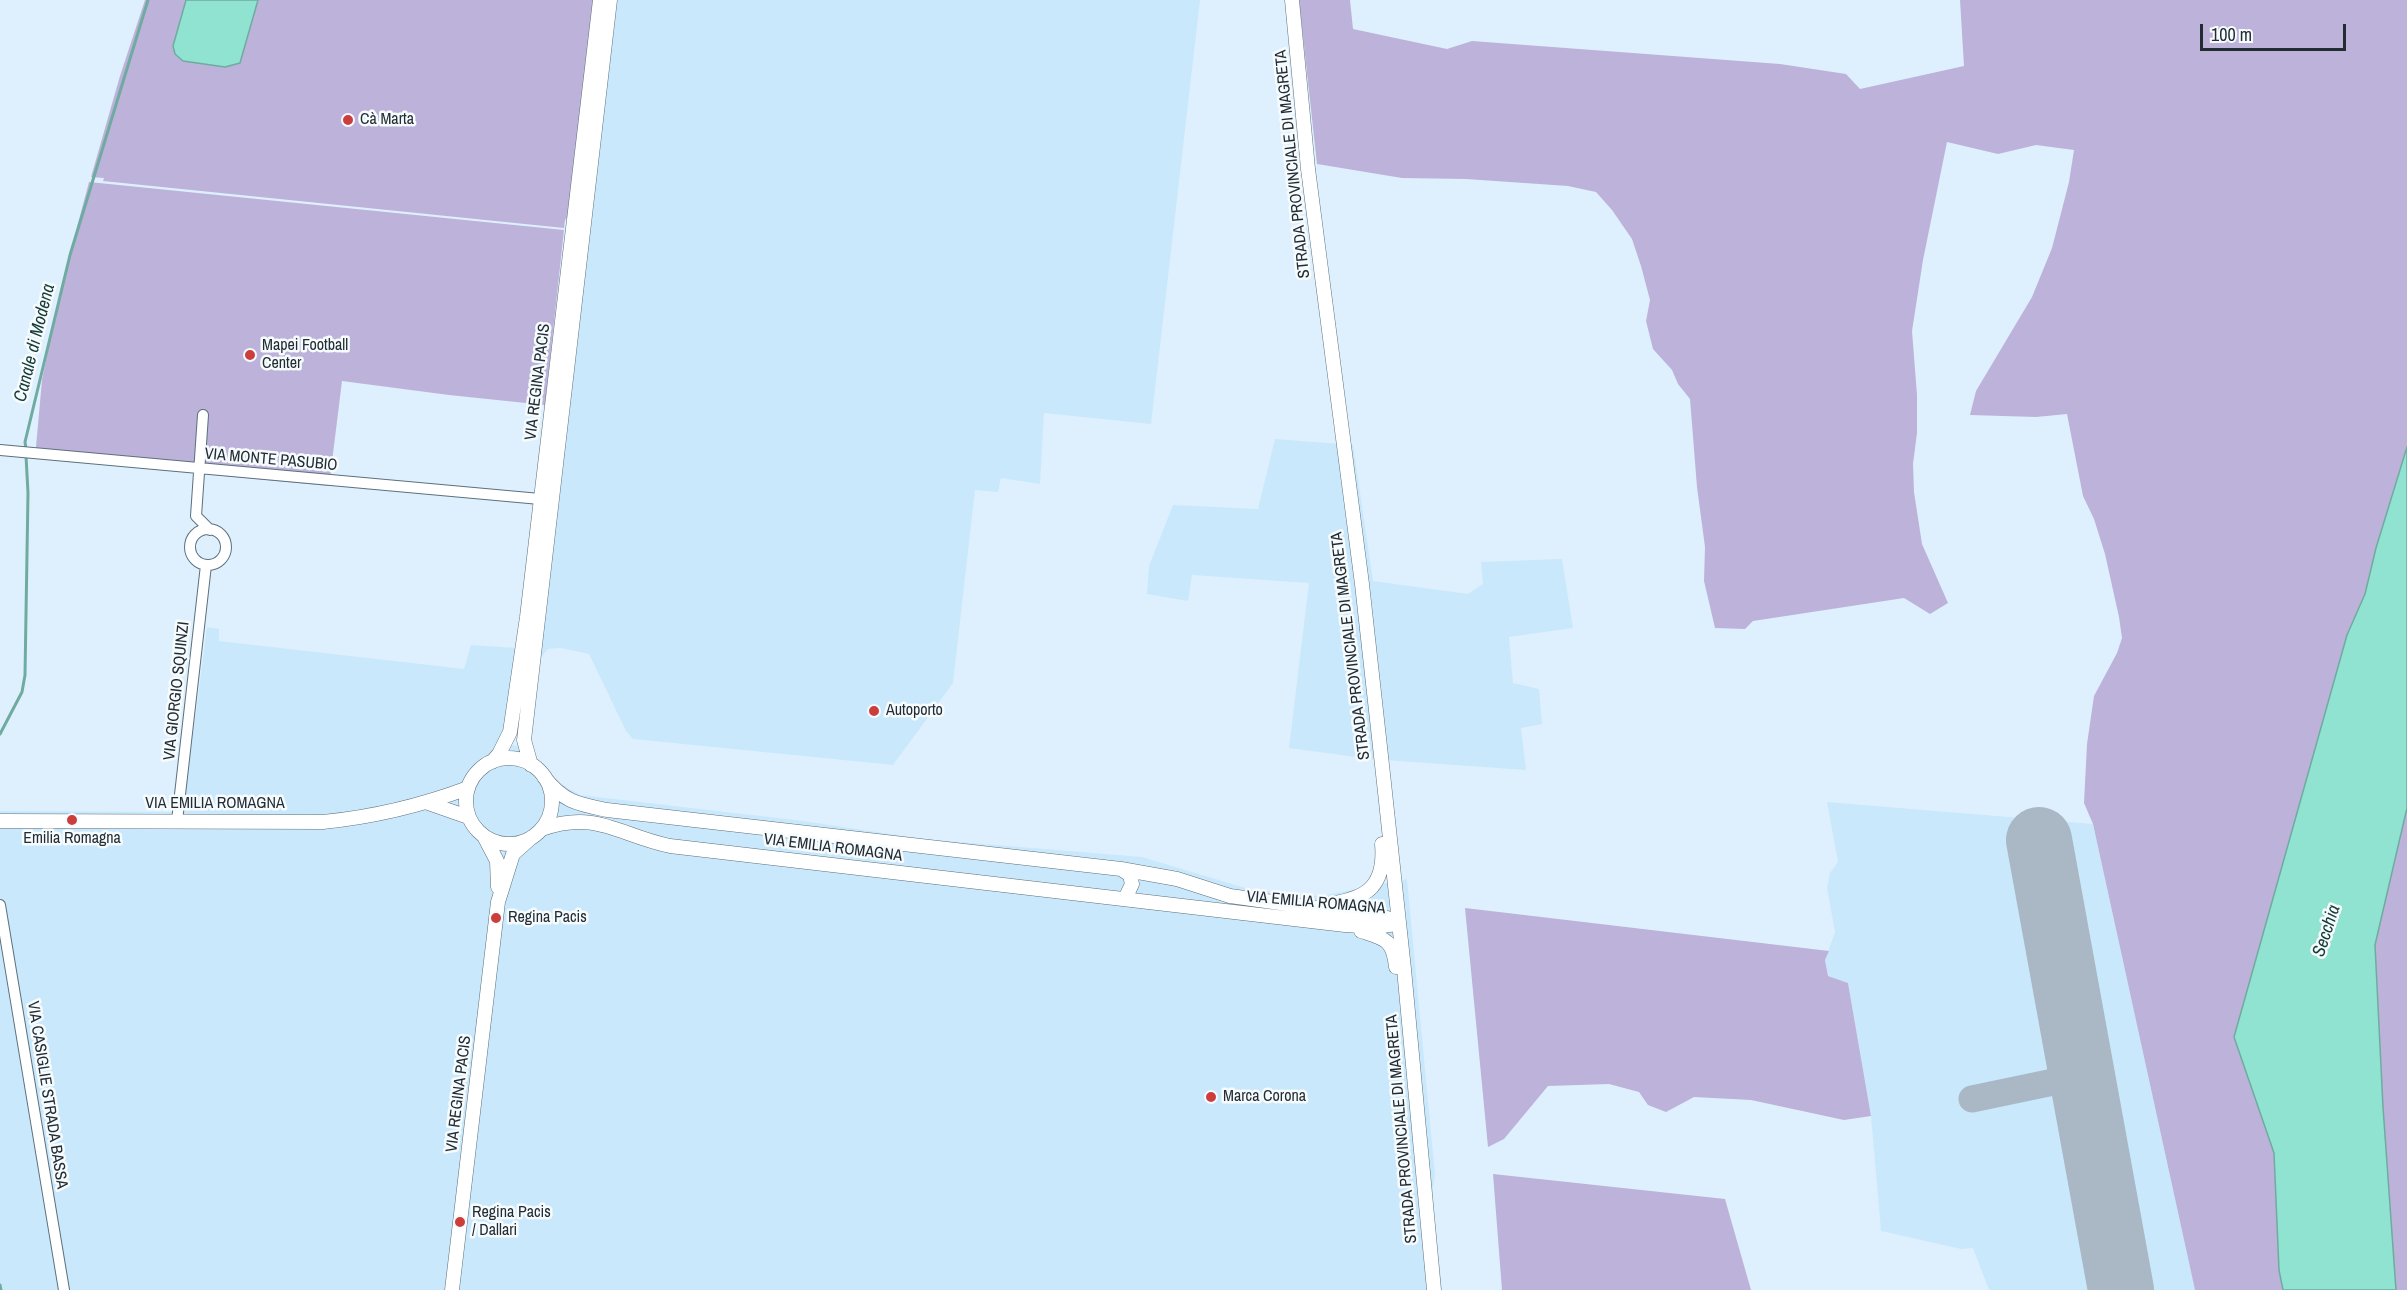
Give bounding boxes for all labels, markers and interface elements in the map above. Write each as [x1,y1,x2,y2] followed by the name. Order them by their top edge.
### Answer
[2203,12,2348,50] scale bar
[2211,22,2252,47] text: 100 m
[1271,49,1315,279] street label: STRADA PROVINCIALE DI MAGRETA
[360,110,414,130] place label: Cà Marta
[341,113,355,127] marker: Cà Marta
[10,282,60,404] water label: Canale di Modena
[521,323,555,441] street label: VIA REGINA PACIS
[262,336,348,374] place label: Mapei Football Center
[243,348,257,362] marker: Mapei Football Center
[204,445,338,475] street label: VIA MONTE PASUBIO
[1327,531,1375,761] street label: STRADA PROVINCIALE DI MAGRETA
[160,621,194,761] street label: VIA GIORGIO SQUINZI
[886,701,943,721] place label: Autoporto
[867,704,881,718] marker: Autoporto
[145,794,285,814] street label: VIA EMILIA ROMAGNA
[65,813,79,827] marker: Emilia Romagna
[23,829,121,849] place label: Emilia Romagna
[763,830,903,866] street label: VIA EMILIA ROMAGNA
[1246,887,1386,919] street label: VIA EMILIA ROMAGNA
[2308,902,2346,960] water label: Secchia
[508,908,587,928] place label: Regina Pacis
[489,911,503,925] marker: Regina Pacis
[23,1000,71,1190] street label: VIA CASIGLIE STRADA BASSA
[1382,1014,1422,1244] street label: STRADA PROVINCIALE DI MAGRETA
[442,1035,476,1153] street label: VIA REGINA PACIS
[1223,1087,1306,1107] place label: Marca Corona
[1204,1090,1218,1104] marker: Marca Corona
[472,1203,551,1241] place label: Regina Pacis / Dallari
[453,1215,467,1229] marker: Regina Pacis / Dallari

